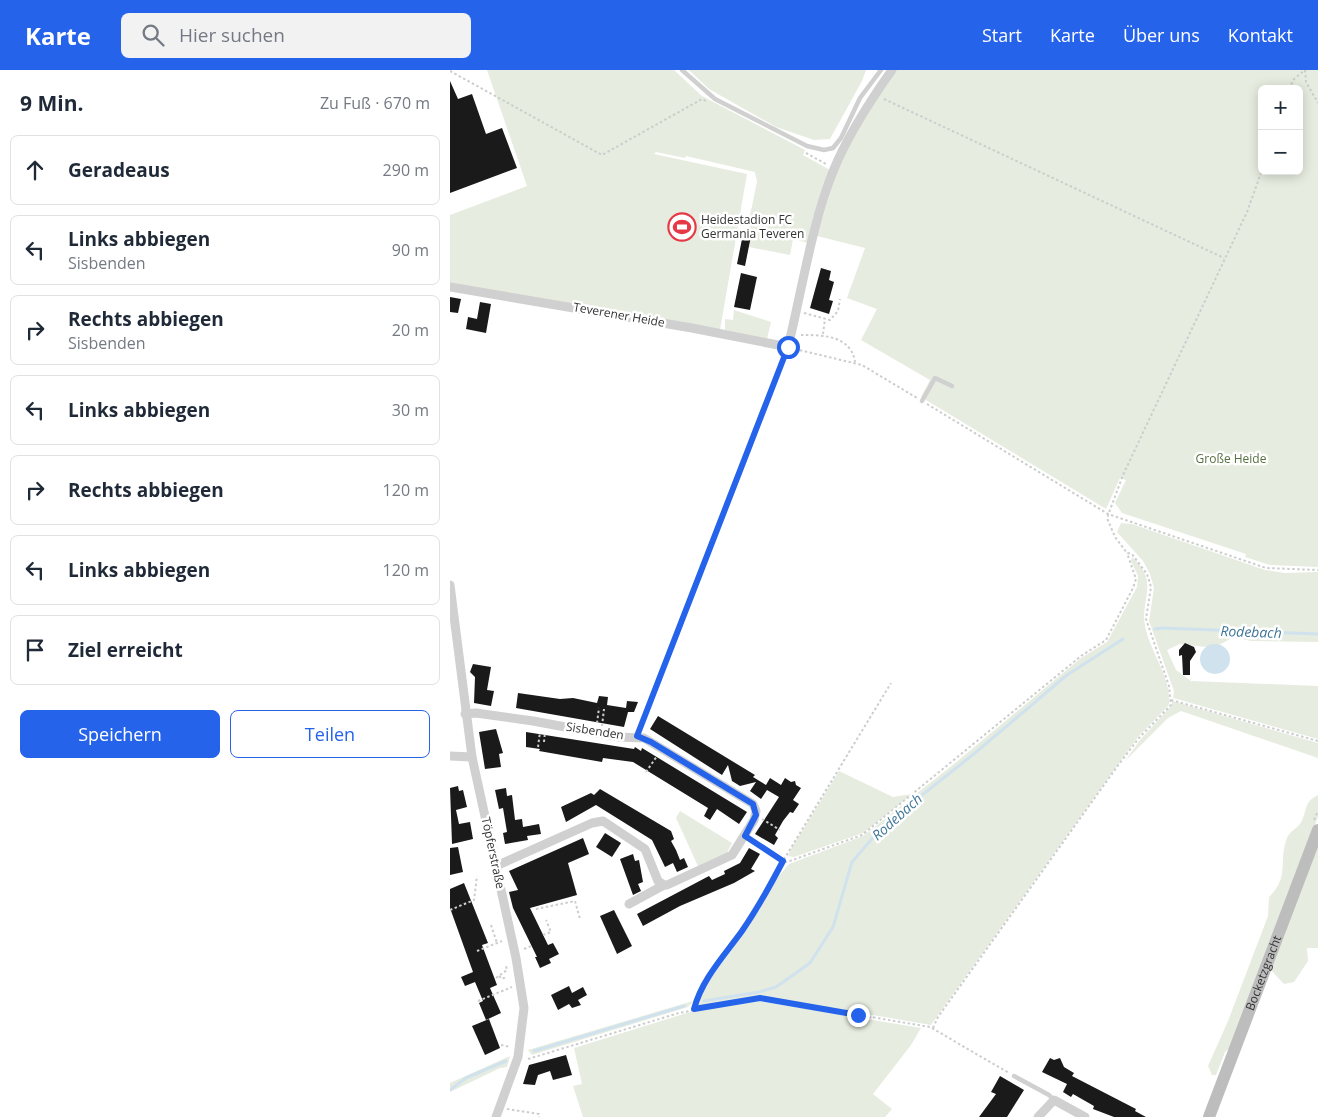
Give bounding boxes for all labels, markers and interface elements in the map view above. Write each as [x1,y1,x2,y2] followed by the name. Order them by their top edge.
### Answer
[121,13,471,58] search box
[25,19,91,52] text: Karte
[139,21,167,49] icon: search
[179,22,285,48] text: Hier suchen
[982,23,1022,47] text: Start
[1050,23,1095,47] text: Karte
[1123,23,1200,47] text: Über uns
[1228,23,1293,47] text: Kontakt
[1258,85,1303,175] map controls
[1258,85,1303,130] button: +
[20,89,83,117] text: 9 Min.
[320,92,430,114] text: Zu Fuß · 670 m
[1258,130,1303,175] button: −
[21,156,49,184] icon: ahead
[68,157,170,183] text: Geradeaus
[383,159,429,181] text: 290 m
[701,211,804,242] place label: Heidestadion FC Germania Teveren
[667,212,697,242] sports icon: Heidestadion FC Germania Teveren
[68,226,210,252] text: Links abbiegen
[21,236,49,264] icon: left
[392,239,429,261] text: 90 m
[68,252,146,274] text: Sisbenden
[572,298,666,331] street label: Teverener Heide
[68,306,224,332] text: Rechts abbiegen
[21,316,49,344] icon: right
[392,319,429,341] text: 20 m
[68,332,146,354] text: Sisbenden
[777,336,800,359] route start
[21,396,49,424] icon: left
[68,397,210,423] text: Links abbiegen
[392,399,429,421] text: 30 m
[1196,450,1267,467] park label: Große Heide
[21,476,49,504] icon: right
[68,477,224,503] text: Rechts abbiegen
[383,479,429,501] text: 120 m
[21,556,49,584] icon: left
[68,557,210,583] text: Links abbiegen
[383,559,429,581] text: 120 m
[1220,621,1282,642] water label: Rodebach
[21,636,49,664] icon: arrive
[68,637,183,663] text: Ziel erreicht
[20,710,220,758] button: Speichern
[230,710,430,758] button: Teilen
[565,718,625,743] street label: Sisbenden
[868,789,926,844] water label: Rodebach
[478,816,509,890] street label: Töpferstraße
[1241,933,1285,1013] street label: Bocketzgracht
[847,1004,870,1027] route end

